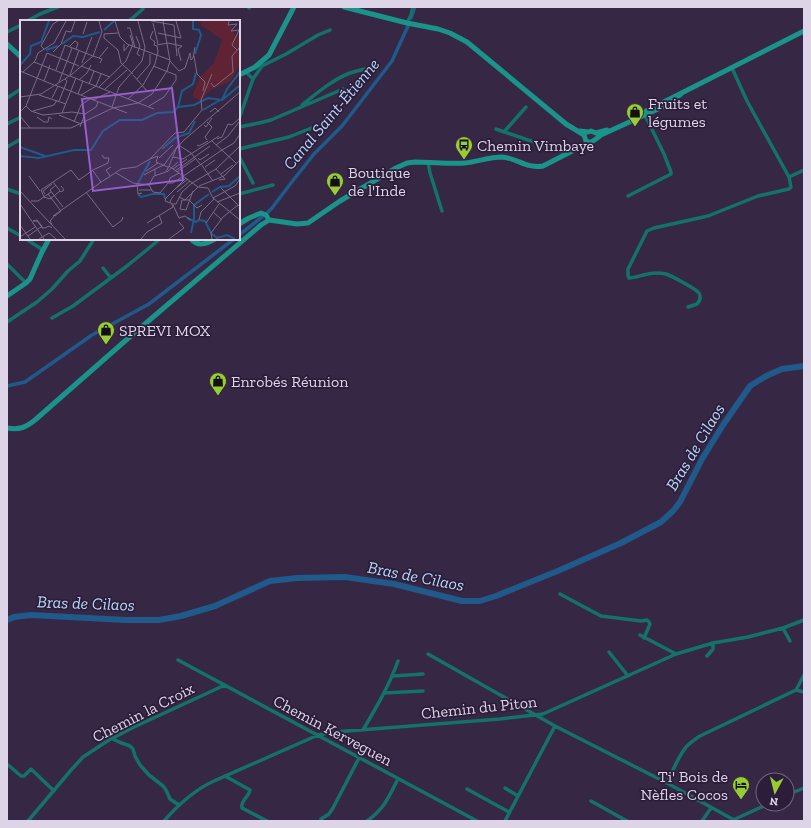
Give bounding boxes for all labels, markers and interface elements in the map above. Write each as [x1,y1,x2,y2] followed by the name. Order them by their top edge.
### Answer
[20,20,240,240] inset map
[279,54,383,174] water label: Canal Saint-Étienne
[648,94,707,131] place label: Fruits et légumes
[625,102,645,127] shop icon: Fruits et légumes
[454,135,474,160] bus stop icon: Chemin Vimbaye
[477,136,594,155] place label: Chemin Vimbaye
[348,163,410,200] place label: Boutique de l'Inde
[325,171,345,196] shop icon: Boutique de l'Inde
[96,320,116,345] shop icon: SPREVI MOX
[119,321,210,340] place label: SPREVI MOX
[208,371,228,396] shop icon: Enrobés Réunion
[231,372,349,391] place label: Enrobés Réunion
[661,400,729,494] water label: Bras de Cilaos
[366,557,466,595] water label: Bras de Cilaos
[37,591,135,615] water label: Bras de Cilaos
[89,679,197,746] street label: Chemin la Croix
[270,691,396,770] street label: Chemin Kerveguen
[420,692,539,723] street label: Chemin du Piton
[641,767,728,804] place label: Ti' Bois de Nèfles Cocos
[755,772,795,812] north arrow
[731,775,751,800] hotel icon: Ti' Bois de Nèfles Cocos
[768,794,779,808] text: N

